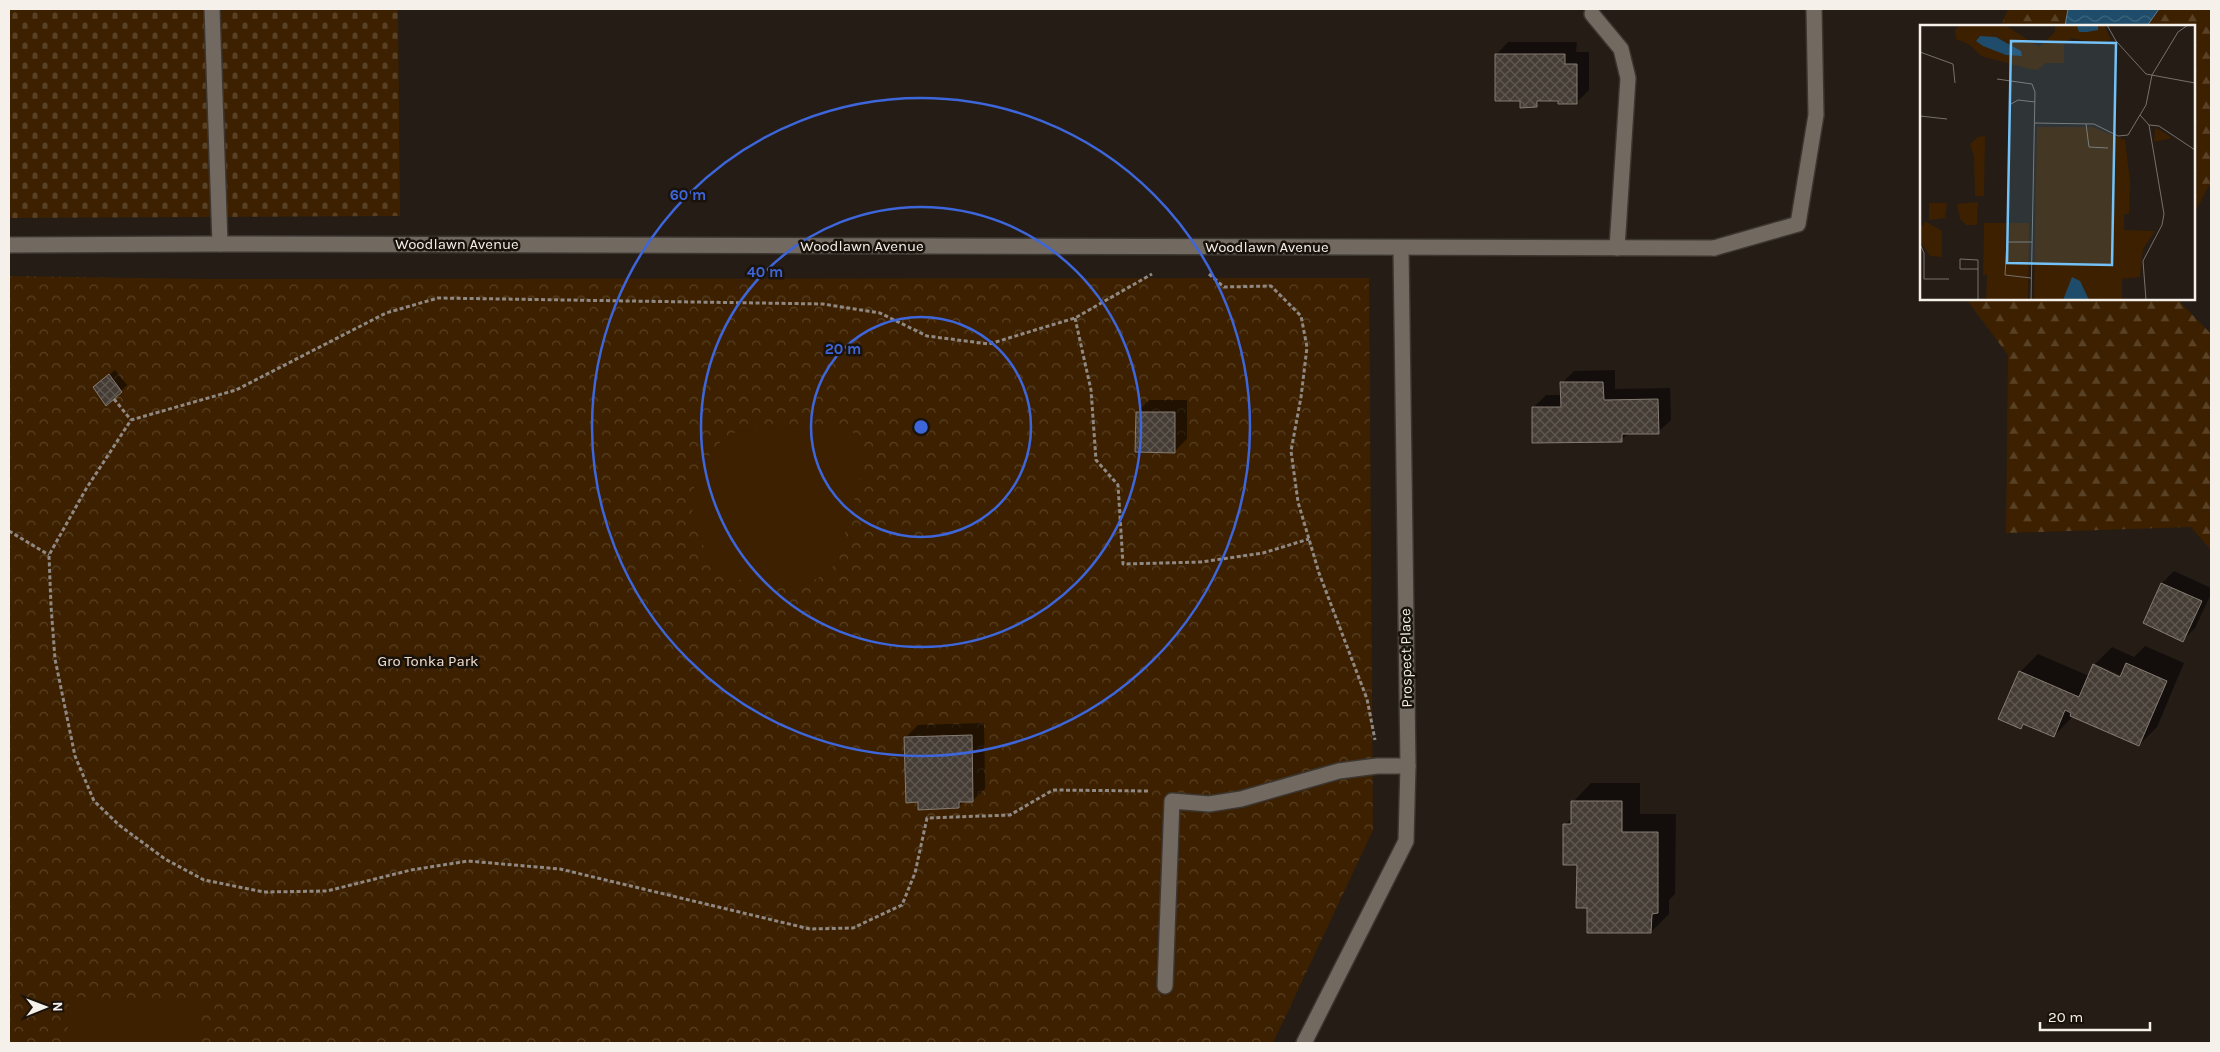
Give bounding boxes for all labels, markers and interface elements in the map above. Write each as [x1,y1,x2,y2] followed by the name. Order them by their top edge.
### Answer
[1920,25,2195,300] inset map
[670,186,706,204] text: 60 m
[395,235,519,253] street label: Woodlawn Avenue
[800,237,924,255] street label: Woodlawn Avenue
[1205,238,1329,256] street label: Woodlawn Avenue
[747,263,783,281] text: 40 m
[825,340,861,358] text: 20 m
[912,418,930,436] centre of rings
[1396,608,1416,708] street label: Prospect Place
[377,652,479,670] park label: Gro Tonka Park
[20,982,70,1032] north arrow
[2040,1000,2150,1032] scale bar
[49,1002,66,1012] text: N
[2048,1008,2083,1026] text: 20 m

